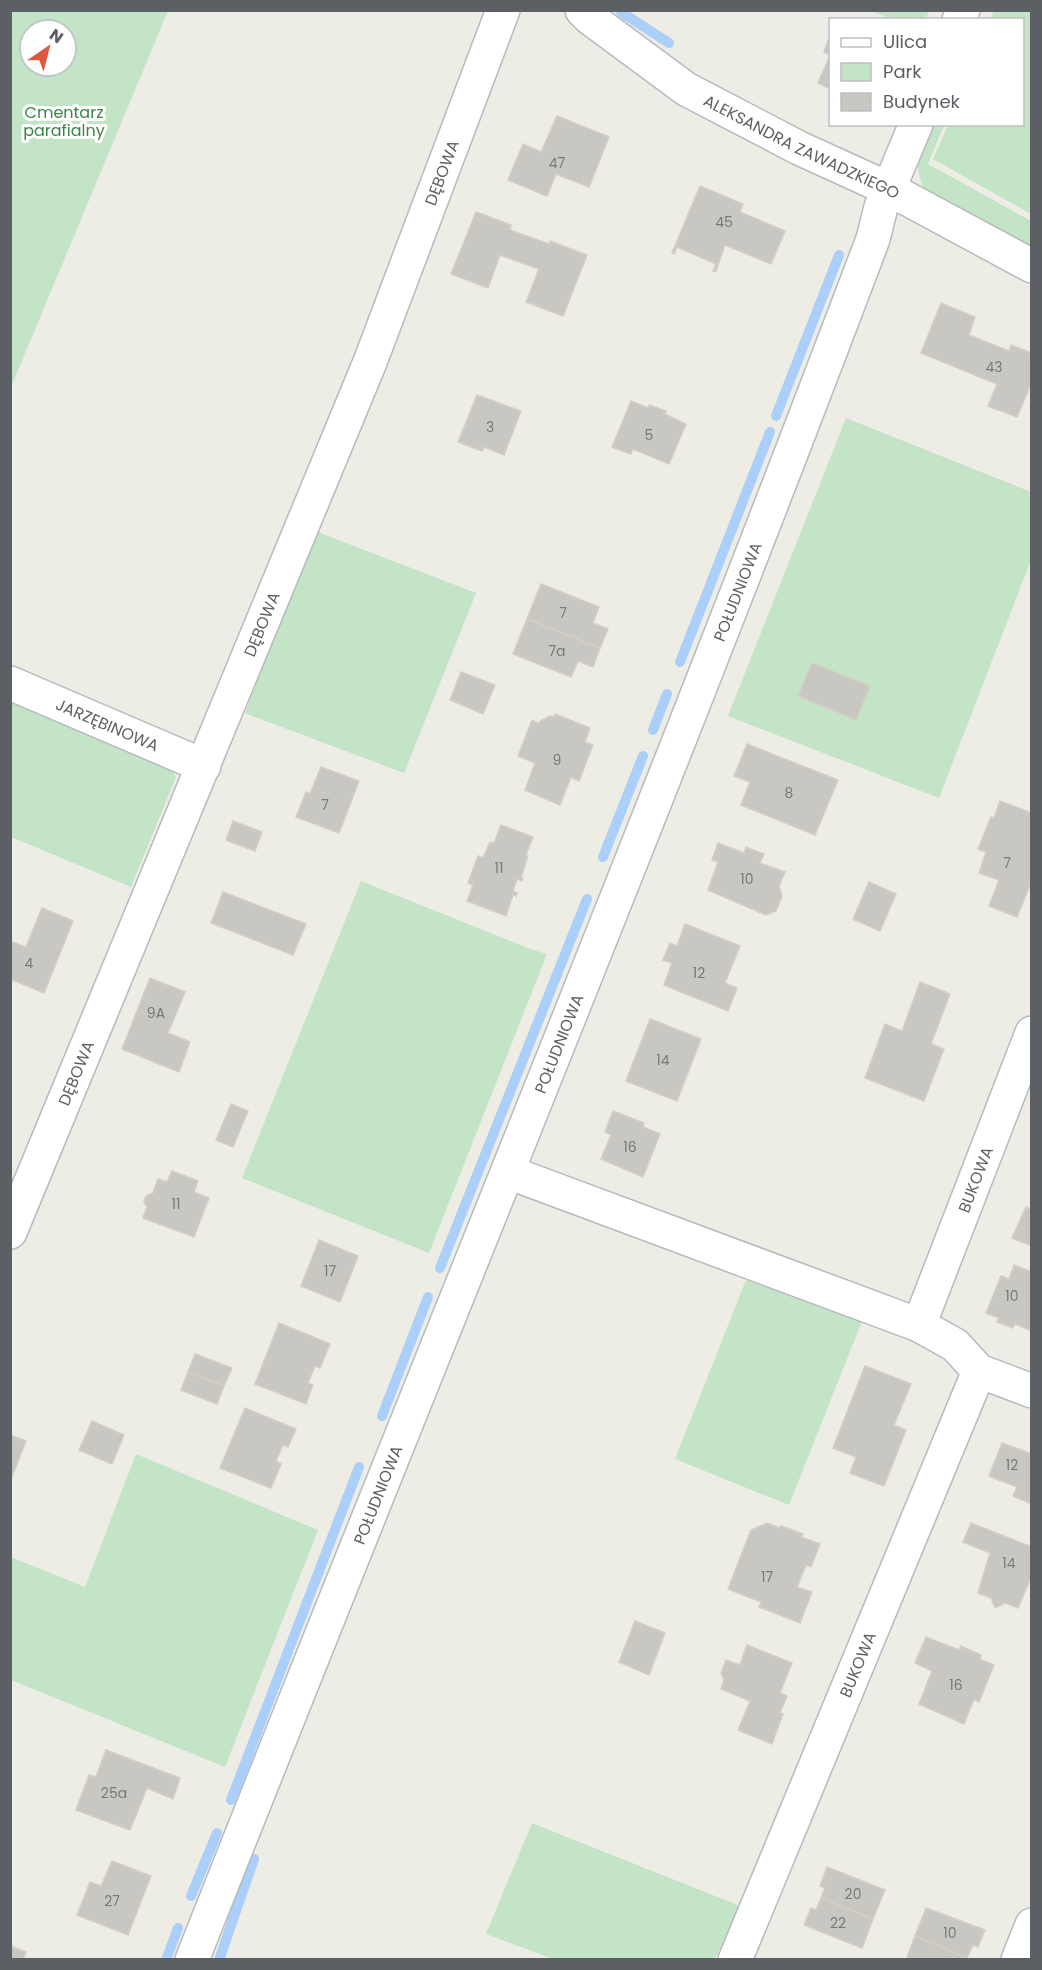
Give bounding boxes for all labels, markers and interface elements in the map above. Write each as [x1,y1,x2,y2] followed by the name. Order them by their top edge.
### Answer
[18,18,78,78] north arrow
[829,18,1024,126] legend
[45,23,68,49] text: N
[883,29,927,54] text: Ulica
[883,59,922,84] text: Park
[699,89,904,205] street label: ALEKSANDRA ZAWADZKIEGO
[883,89,961,114] text: Budynek
[23,101,105,142] park label: Cmentarz parafialny
[419,137,465,209] street label: DĘBOWA
[549,153,566,173] house number: 47
[715,212,733,232] house number: 45
[985,357,1003,377] house number: 43
[486,417,494,437] house number: 3
[645,425,653,445] house number: 5
[708,539,768,645] street label: POŁUDNIOWA
[238,588,286,660] street label: DĘBOWA
[559,603,567,623] house number: 7
[548,641,566,661] house number: 7a
[52,693,162,757] street label: JARZĘBINOWA
[553,750,561,770] house number: 9
[785,783,794,803] house number: 8
[321,795,329,815] house number: 7
[1003,853,1011,873] house number: 7
[495,858,503,878] house number: 11
[740,869,754,889] house number: 10
[25,953,34,973] house number: 4
[693,963,705,983] house number: 12
[529,991,589,1097] street label: POŁUDNIOWA
[147,1003,165,1023] house number: 9A
[53,1037,100,1109] street label: DĘBOWA
[656,1050,670,1070] house number: 14
[623,1137,637,1157] house number: 16
[953,1143,999,1216] street label: BUKOWA
[172,1194,180,1214] house number: 11
[324,1261,336,1281] house number: 17
[1005,1286,1019,1306] house number: 10
[348,1442,409,1548] street label: POŁUDNIOWA
[1006,1455,1018,1475] house number: 12
[1002,1553,1016,1573] house number: 14
[761,1567,773,1587] house number: 17
[834,1628,882,1701] street label: BUKOWA
[949,1675,963,1695] house number: 16
[101,1783,127,1803] house number: 25a
[845,1884,861,1904] house number: 20
[104,1891,120,1911] house number: 27
[830,1913,846,1933] house number: 22
[943,1923,957,1943] house number: 10

